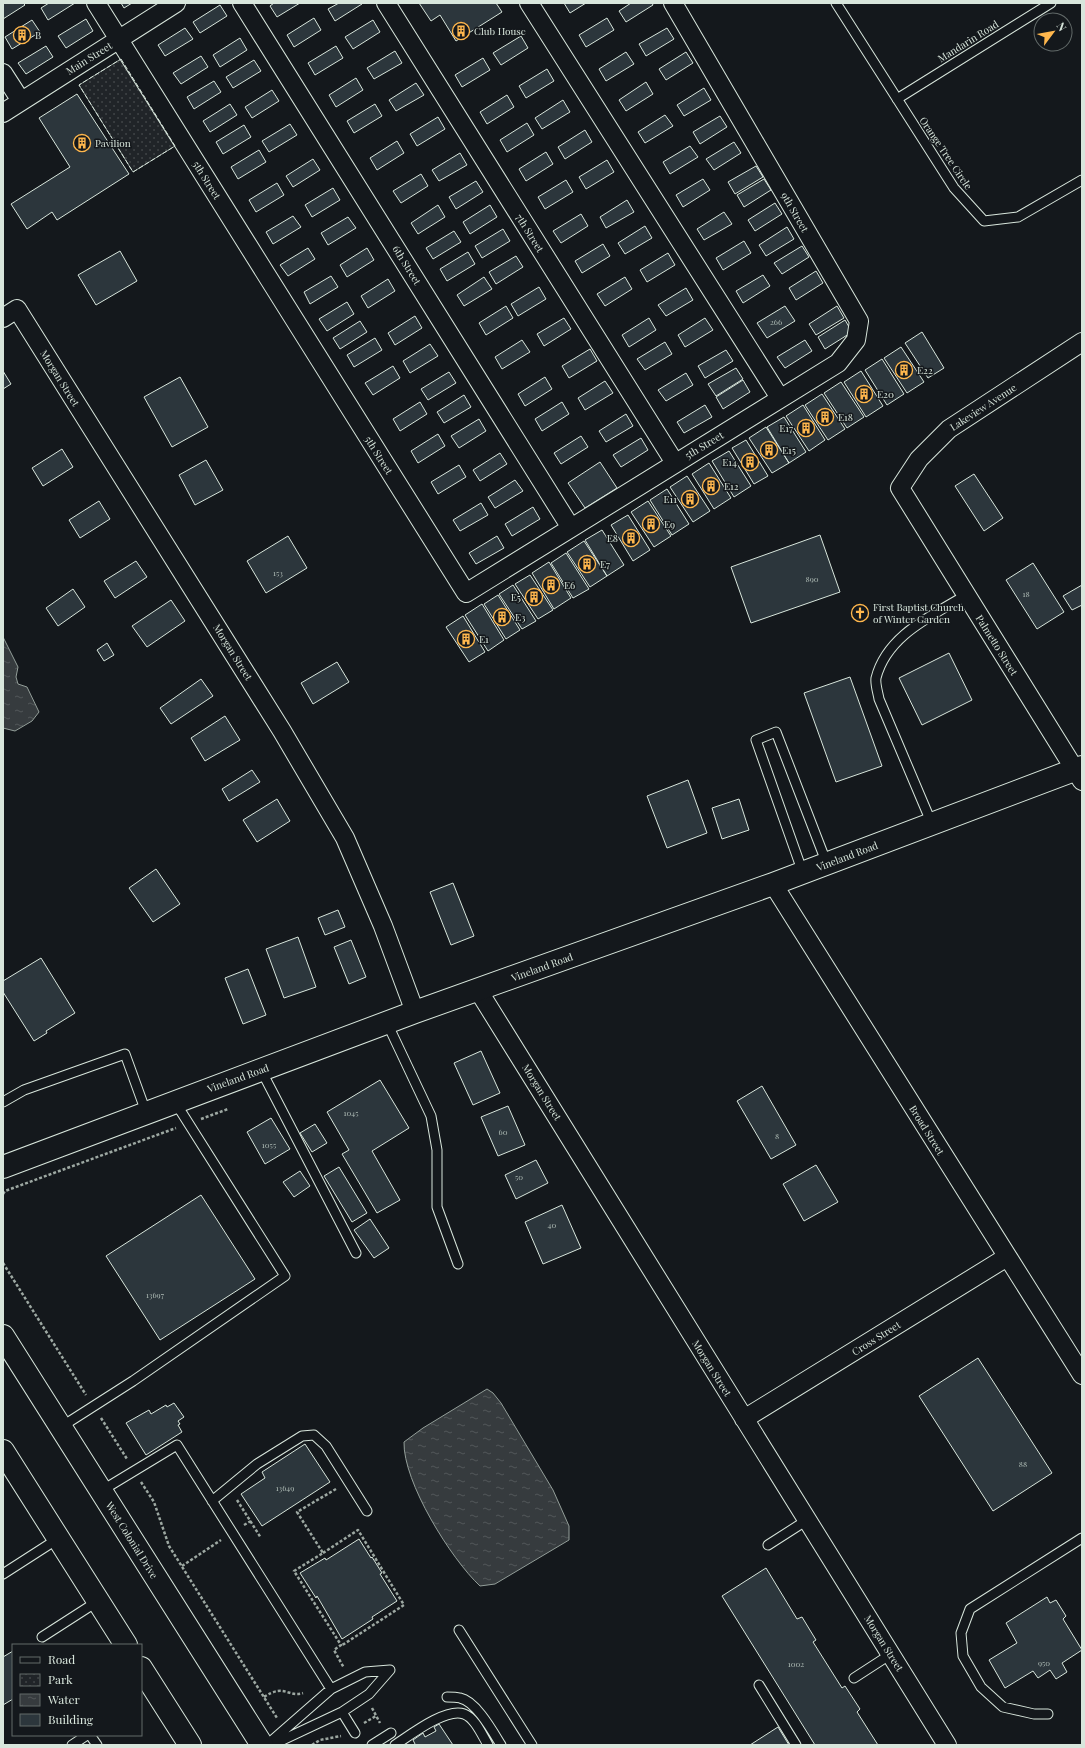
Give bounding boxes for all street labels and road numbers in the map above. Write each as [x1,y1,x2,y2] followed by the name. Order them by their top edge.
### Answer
[935,17,1001,65] street label: Mandarin Road
[63,38,115,78] street label: Main Street
[916,114,976,192] street label: Orange Tree Circle
[190,158,225,202] street label: 5th Street
[778,190,812,235] street label: 9th Street
[513,211,548,255] street label: 7th Street
[389,243,425,288] street label: 6th Street
[37,347,83,409] street label: Morgan Street
[947,380,1019,434] street label: Lakeview Avenue
[682,428,726,462] street label: 5th Street
[362,433,397,477] street label: 5th Street
[973,612,1021,678] street label: Palmetto Street
[210,621,256,683] street label: Morgan Street
[813,838,880,875] street label: Vineland Road
[508,949,575,985] street label: Vineland Road
[204,1060,271,1096] street label: Vineland Road
[519,1061,565,1123] street label: Morgan Street
[906,1103,948,1158] street label: Broad Street
[849,1317,903,1358] street label: Cross Street
[689,1337,735,1399] street label: Morgan Street
[102,1498,161,1581] street label: West Colonial Drive
[861,1612,907,1674] street label: Morgan Street

